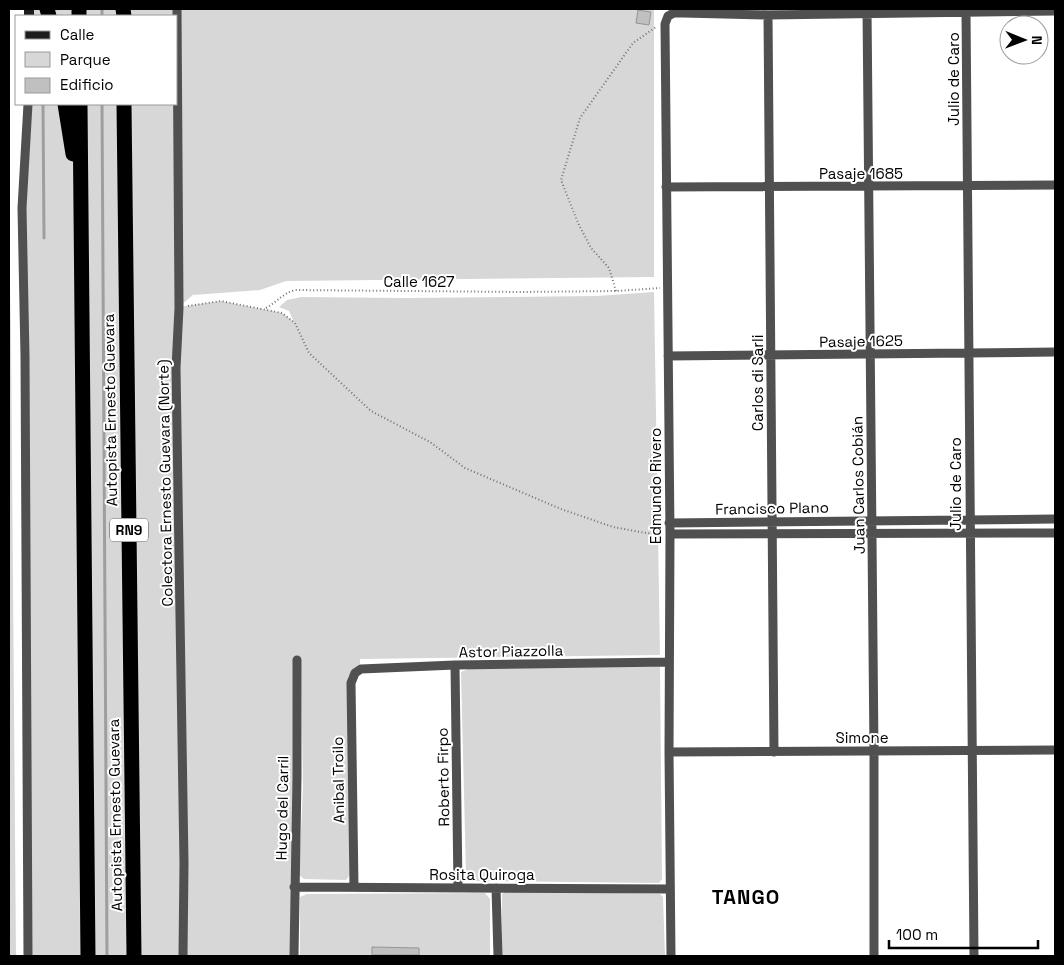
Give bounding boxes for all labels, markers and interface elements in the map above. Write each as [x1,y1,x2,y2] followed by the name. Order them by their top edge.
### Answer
[15,15,178,105] legend
[999,15,1049,65] north arrow
[60,25,95,44] text: Calle
[944,32,963,126] street label: Julio de Caro
[1028,35,1046,45] text: N
[60,50,111,69] text: Parque
[60,75,114,94] text: Edificio
[819,164,903,183] street label: Pasaje 1685
[383,272,455,291] street label: Calle 1627
[99,313,121,507] street label: Autopista Ernesto Guevara
[819,331,903,351] street label: Pasaje 1625
[748,335,767,431] street label: Carlos di Sarli
[153,359,178,607] street label: Colectora Ernesto Guevara (Norte)
[847,416,869,554] street label: Juan Carlos Cobián
[646,428,665,544] street label: Edmundo Rivero
[946,437,965,531] street label: Julio de Caro
[715,498,829,518] street label: Francisco Plano
[110,518,148,542] road number: RN9
[459,641,564,661] street label: Astor Piazzolla
[104,718,126,912] street label: Autopista Ernesto Guevara
[433,727,453,827] street label: Roberto Firpo
[835,728,889,747] street label: Simone
[328,736,348,824] street label: Anibal Troilo
[272,755,292,861] street label: Hugo del Carril
[429,865,535,884] street label: Rosita Quiroga
[712,884,780,910] district label: TANGO
[889,918,1038,950] scale bar
[896,925,938,944] text: 100 m

